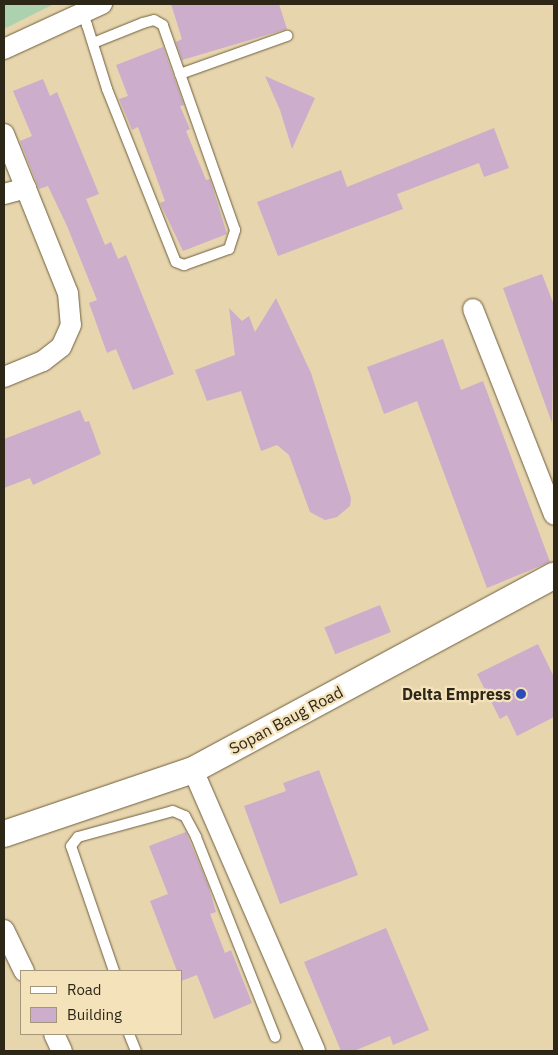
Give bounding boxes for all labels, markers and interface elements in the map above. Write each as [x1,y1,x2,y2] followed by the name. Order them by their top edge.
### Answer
[226,682,346,758] street label: Sopan Baug Road
[402,684,511,704] place label: Delta Empress
[515,688,527,700] marker: Delta Empress
[20,970,182,1035] legend
[67,980,102,999] text: Road
[67,1005,122,1024] text: Building

